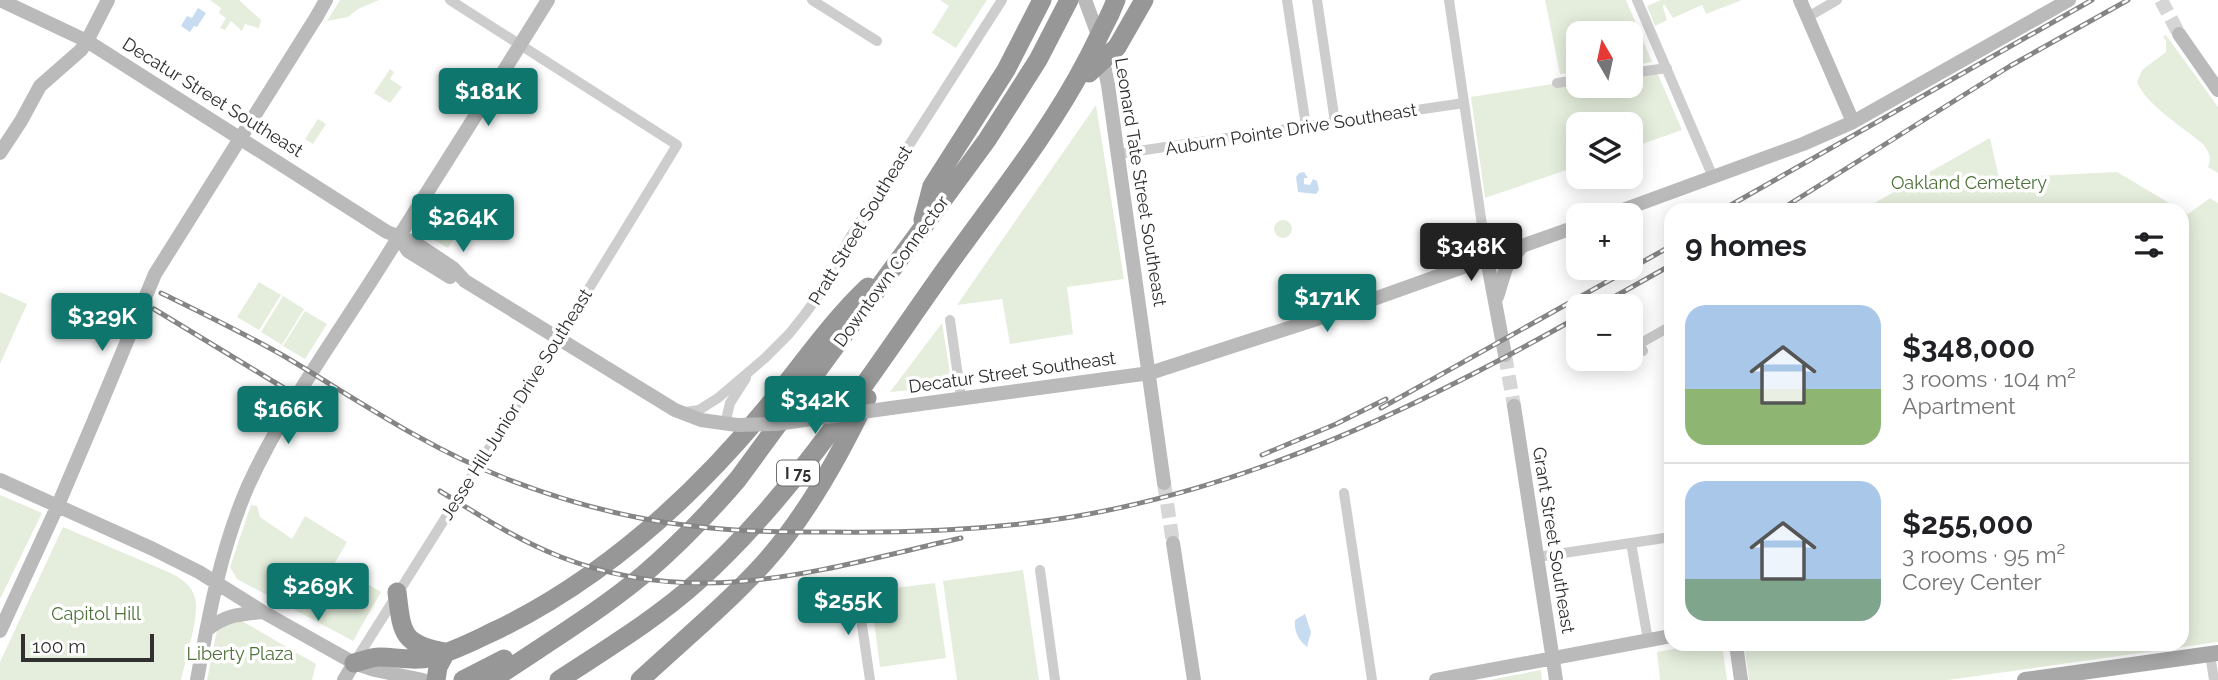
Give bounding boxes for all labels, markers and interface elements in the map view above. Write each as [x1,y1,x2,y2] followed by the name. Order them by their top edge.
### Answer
[1566,21,1643,98] north arrow
[1566,21,1643,371] map controls
[119,33,307,161] street label: Decatur Street Southeast
[1111,56,1171,308] street label: Leonard Tate Street Southeast
[439,68,537,128] pin: $181K
[455,77,521,104] text: $181K
[1164,99,1418,159] street label: Auburn Pointe Drive Southeast
[1566,112,1643,189] button: layers
[804,141,916,309] street label: Pratt Street Southeast
[1891,172,2047,193] park label: Oakland Cemetery
[829,191,953,351] street label: Downtown Connector
[414,194,512,254] pin: $264K
[428,203,498,230] text: $264K
[1566,203,1643,280] button: +
[1422,224,1520,283] pin: $348K
[2130,226,2168,264] icon: filters
[1685,228,1807,263] text: 9 homes
[1436,232,1506,259] text: $348K
[1278,274,1376,334] pin: $171K
[1294,283,1360,310] text: $171K
[436,285,596,523] street label: Jesse Hill Junior Drive Southeast
[53,294,151,353] pin: $329K
[1566,294,1643,371] button: −
[67,302,137,329] text: $329K
[1902,330,2035,365] text: $348,000
[1741,333,1825,417] icon: home
[907,347,1117,397] street label: Decatur Street Southeast
[1902,365,2076,392] text: 3 rooms · 104 m²
[766,376,864,436] pin: $342K
[781,385,849,412] text: $342K
[239,386,337,446] pin: $166K
[1902,392,2016,419] text: Apartment
[253,395,323,422] text: $166K
[1529,445,1579,635] street label: Grant Street Southeast
[777,460,819,486] road number: I 75
[1902,506,2033,541] text: $255,000
[1741,509,1825,593] icon: home
[1902,541,2065,568] text: 3 rooms · 95 m²
[269,564,367,623] pin: $269K
[1902,568,2042,595] text: Corey Center
[283,572,353,599] text: $269K
[799,578,897,637] pin: $255K
[814,586,882,613] text: $255K
[51,603,141,624] park label: Capitol Hill
[21,631,154,663] scale bar
[32,635,86,657] text: 100 m
[187,643,293,664] park label: Liberty Plaza

